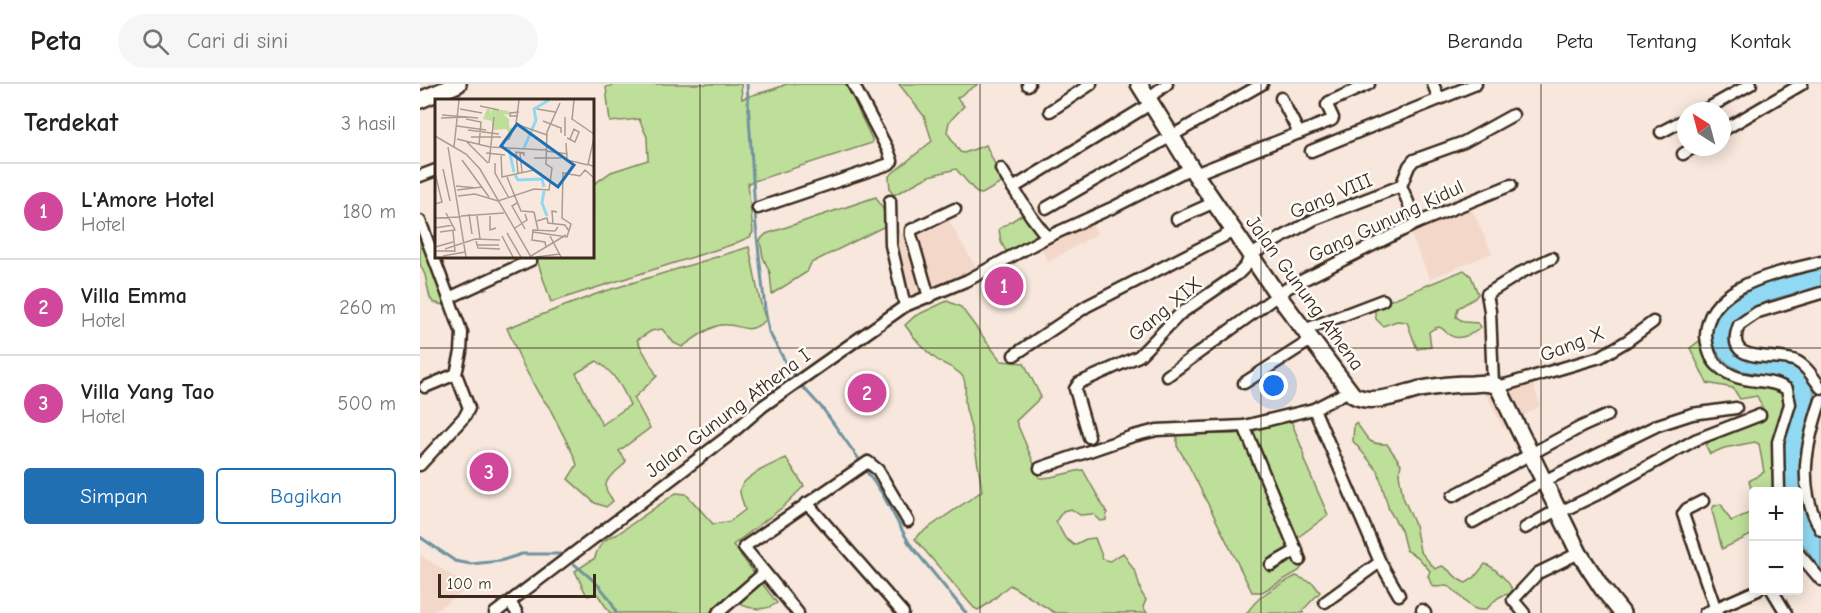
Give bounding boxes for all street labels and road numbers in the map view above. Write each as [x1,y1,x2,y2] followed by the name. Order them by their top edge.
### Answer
[1286,168,1376,224] street label: Gang VIII
[1305,175,1467,267] street label: Gang Gunung Kidul
[1241,211,1369,375] street label: Jalan Gunung Athena
[1124,272,1206,346] street label: Gang XIX
[1537,321,1607,367] street label: Gang X
[641,344,815,482] street label: Jalan Gunung Athena I

